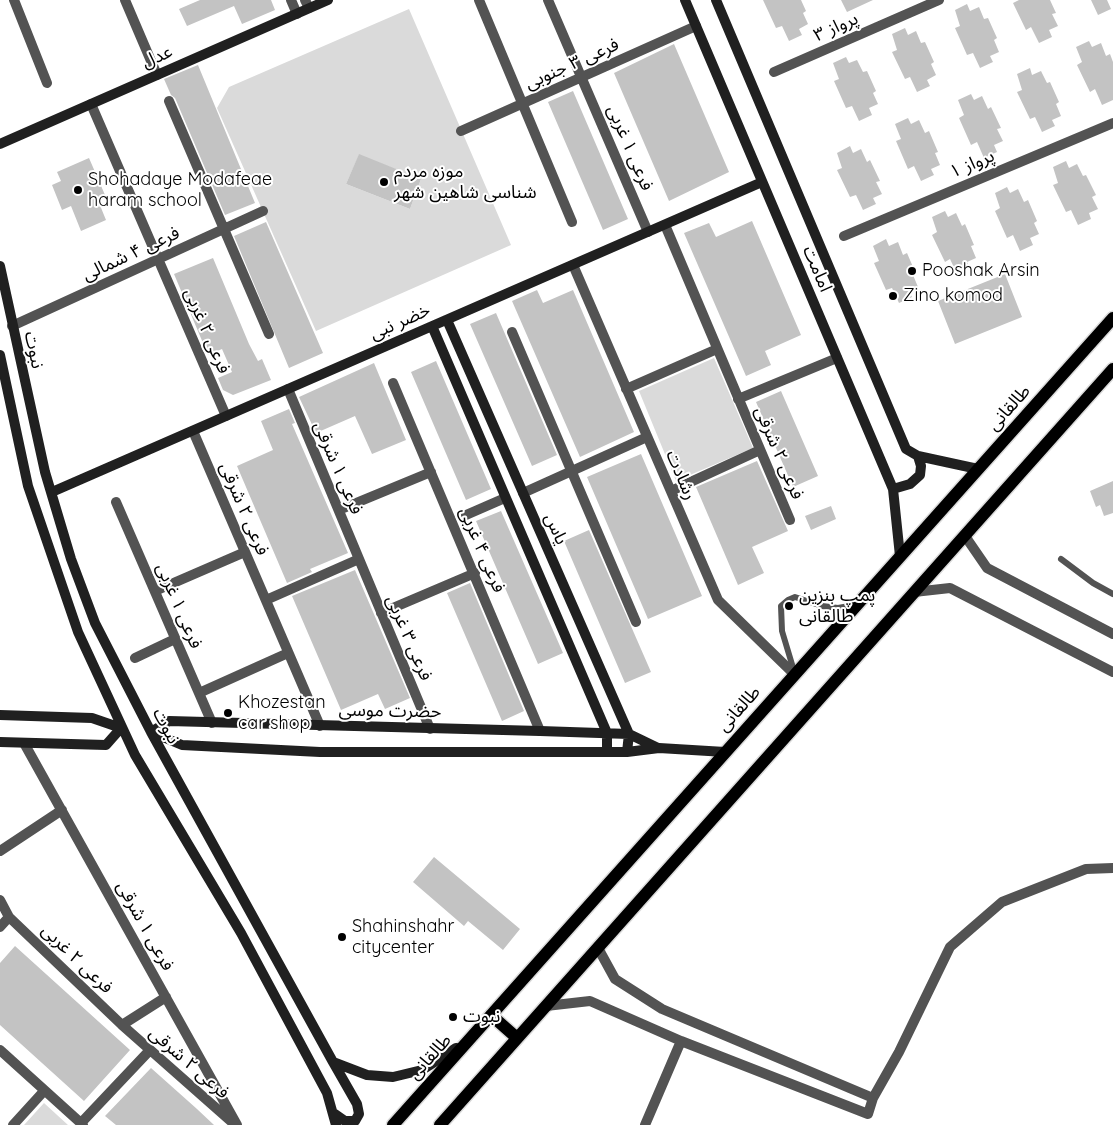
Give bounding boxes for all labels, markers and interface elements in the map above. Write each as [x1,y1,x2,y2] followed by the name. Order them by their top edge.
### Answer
[810,8,862,46] street label: پرواز ۳
[522,34,622,94] street label: فرعی ۳ جنوبی
[138,41,176,73] street label: عدل
[602,102,658,194] street label: فرعی ۱ غربی
[946,145,998,183] street label: پرواز ۱
[394,161,537,203] place label: موزه مردم شناسی شاهین شهر
[88,169,272,212] place label: Shohadaye Modafeae haram school
[378,176,390,188] marker: موزه مردم شناسی شاهین شهر
[72,184,84,196] marker: Shohadaye Modafeae haram school
[79,222,183,286] street label: فرعی ۴ شمالی
[798,243,836,295] street label: امامت
[922,260,1040,282] place label: Pooshak Arsin
[906,265,918,277] marker: Pooshak Arsin
[179,285,235,377] street label: فرعی ۲ غربی
[903,285,1003,307] place label: Zino komod
[887,290,899,302] marker: Zino komod
[366,299,434,345] street label: خضر نبی
[20,329,48,371] street label: نبوت
[983,381,1035,435] street label: طالقانی
[750,403,808,503] street label: فرعی ۲ شرقی
[309,418,367,518] street label: فرعی ۱ شرقی
[661,447,701,503] street label: رشادت
[215,459,273,559] street label: فرعی ۲ شرقی
[454,504,510,596] street label: فرعی ۴ غربی
[540,510,572,548] street label: یاس
[151,560,207,652] street label: فرعی ۱ غربی
[799,585,875,628] place label: پمپ بنزین طالقانی
[381,592,437,684] street label: فرعی ۳ غربی
[783,600,795,612] marker: پمپ بنزین طالقانی
[713,682,765,736] street label: طالقانی
[238,692,326,734] place label: Khozestan car shop
[338,699,442,723] street label: حضرت موسی
[148,704,184,748] street label: نبوت
[222,707,234,719] marker: Khozestan car shop
[112,877,178,975] street label: فرعی ۱ شرقی
[352,916,454,959] place label: Shahinshahr citycenter
[37,920,117,998] street label: فرعی ۲ غربی
[336,931,348,943] marker: Shahinshahr citycenter
[463,1006,500,1028] place label: نبوت
[447,1011,459,1023] marker: نبوت
[145,1022,233,1104] street label: فرعی ۲ شرقی
[404,1030,456,1084] street label: طالقانی

